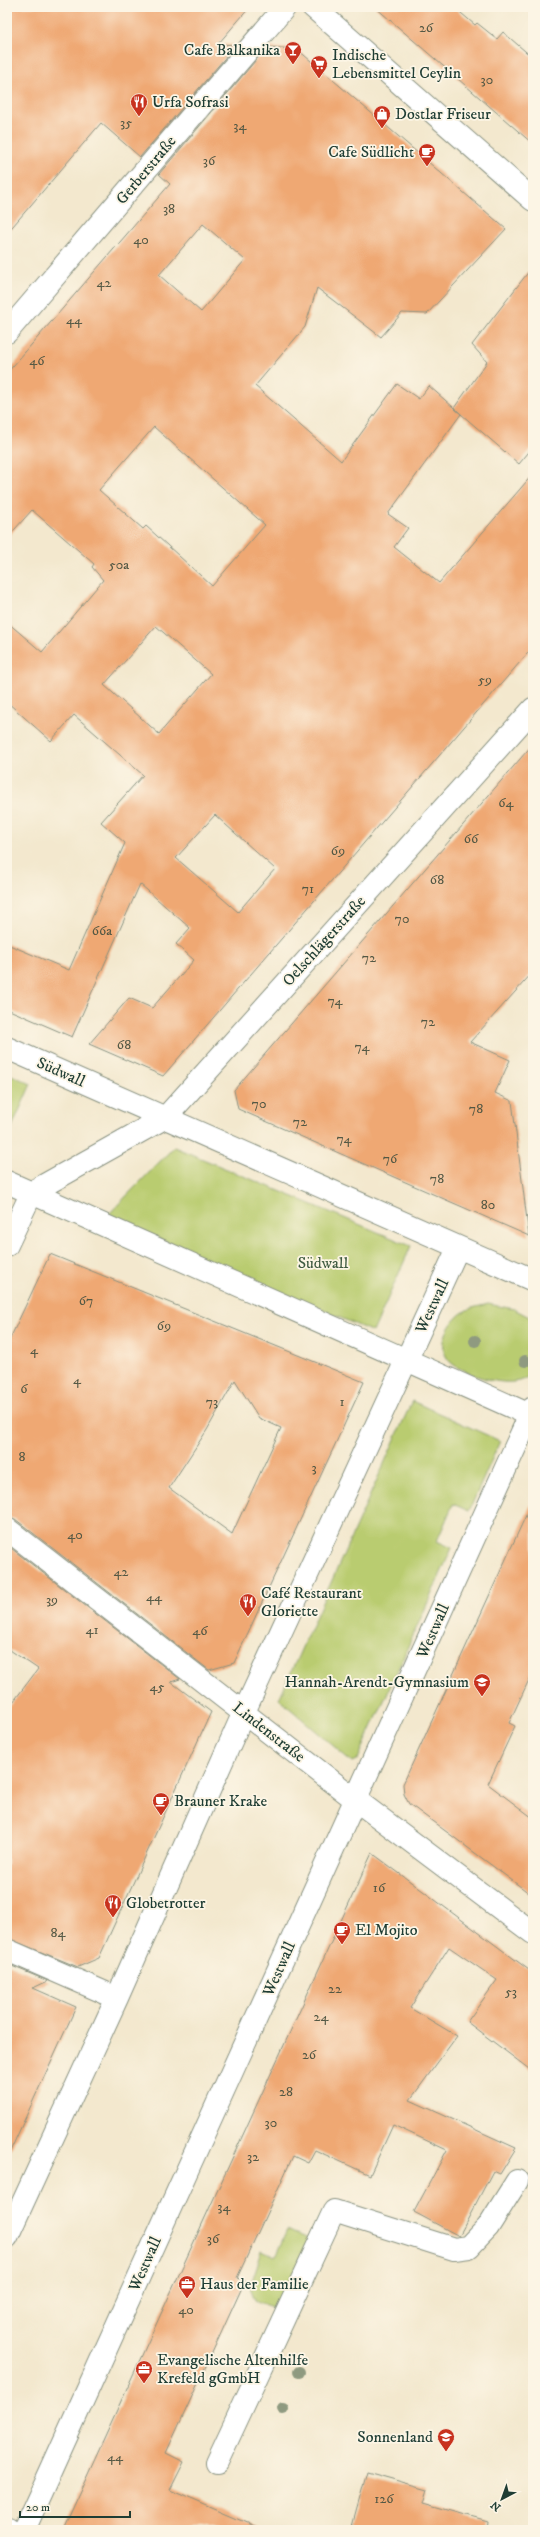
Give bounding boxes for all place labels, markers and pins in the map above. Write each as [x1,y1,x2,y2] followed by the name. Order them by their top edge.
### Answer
[184,40,280,60] place label: Cafe Balkanika
[283,40,303,65] bar icon: Cafe Balkanika
[332,45,462,83] place label: Indische Lebensmittel Ceylin
[309,54,329,79] supermarket icon: Indische Lebensmittel Ceylin
[129,92,149,117] restaurant icon: Urfa Sofrasi
[152,92,229,112] place label: Urfa Sofrasi
[372,104,392,129] shop icon: Dostlar Friseur
[395,104,491,124] place label: Dostlar Friseur
[328,142,414,162] place label: Cafe Südlicht
[417,142,437,167] cafe icon: Cafe Südlicht
[261,1583,362,1621] place label: Café Restaurant Gloriette
[238,1592,258,1617] restaurant icon: Café Restaurant Gloriette
[285,1672,469,1692] place label: Hannah-Arendt-Gymnasium
[472,1672,492,1697] school or university icon: Hannah-Arendt-Gymnasium
[151,1791,171,1816] cafe icon: Brauner Krake
[174,1791,268,1811] place label: Brauner Krake
[103,1893,123,1918] restaurant icon: Globetrotter
[126,1893,206,1913] place label: Globetrotter
[332,1920,352,1945] cafe icon: El Mojito
[355,1920,418,1940] place label: El Mojito
[177,2274,197,2299] office icon: Haus der Familie
[200,2274,309,2294] place label: Haus der Familie
[157,2350,309,2388] place label: Evangelische Altenhilfe Krefeld gGmbH
[134,2359,154,2384] office icon: Evangelische Altenhilfe Krefeld gGmbH
[357,2427,433,2447] place label: Sonnenland
[436,2427,456,2452] school or university icon: Sonnenland

